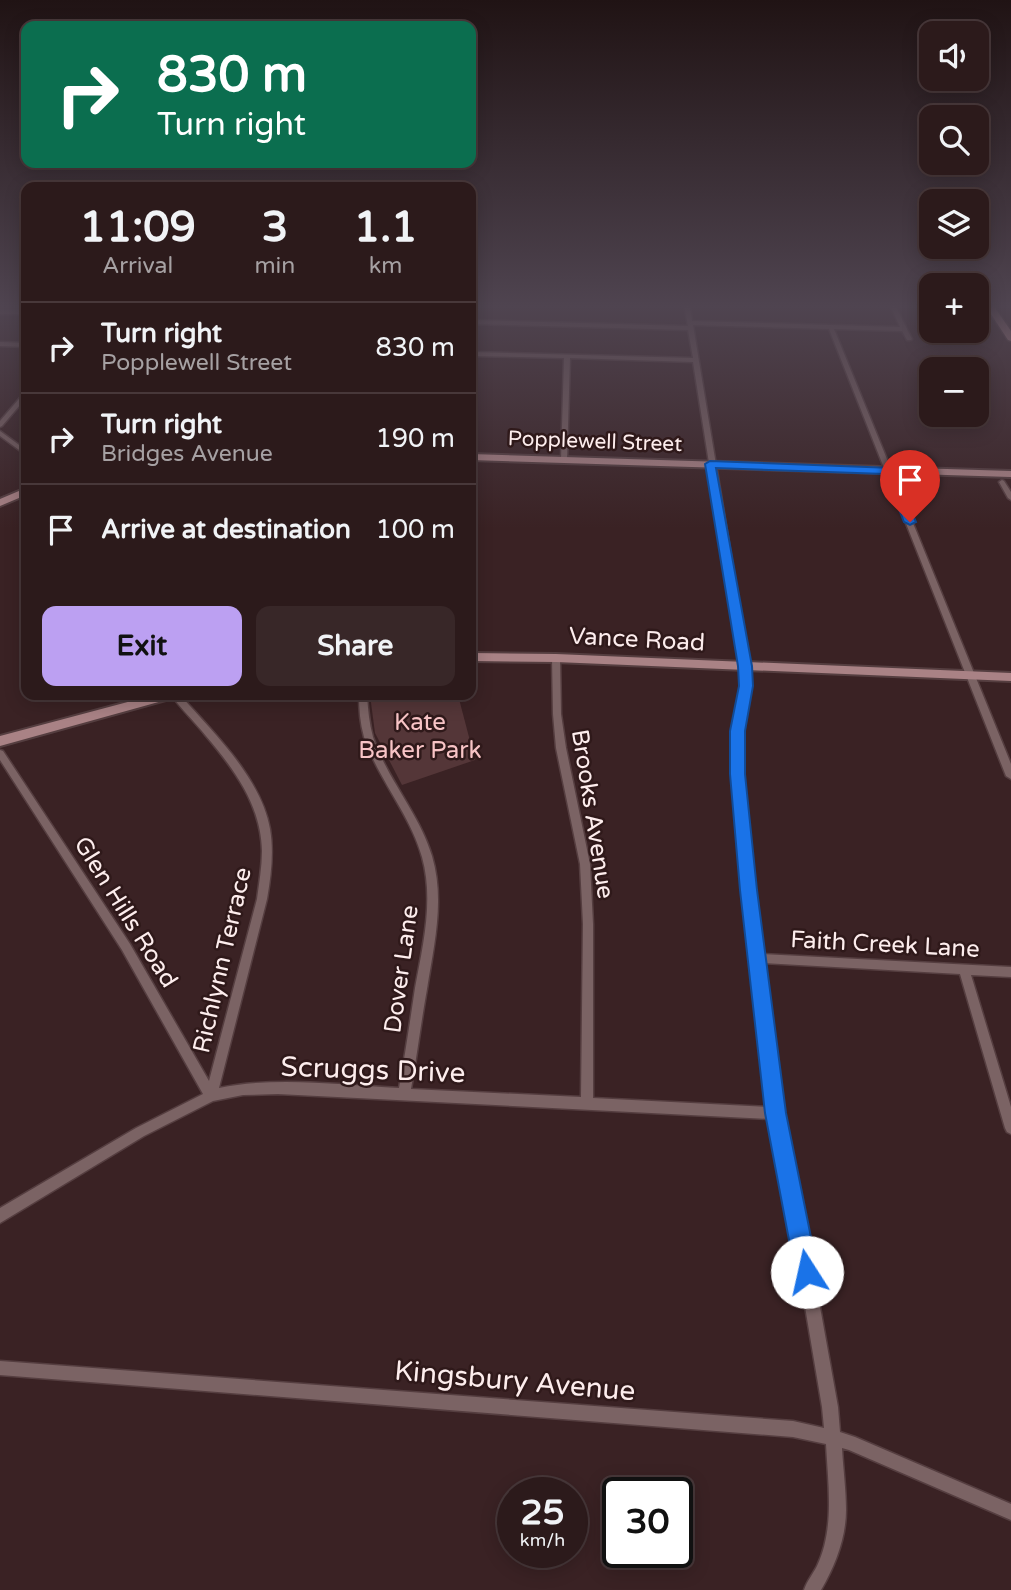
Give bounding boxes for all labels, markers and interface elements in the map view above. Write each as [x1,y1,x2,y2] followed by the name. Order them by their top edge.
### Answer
[919,21,989,427] map controls
[919,21,989,91] button: sound
[157,46,307,105] text: 830 m
[42,49,133,140] icon: right
[919,105,989,175] button: search
[157,106,306,144] text: Turn right
[919,189,989,259] button: layers
[80,202,196,253] text: 11:09
[262,202,288,253] text: 3
[354,202,417,253] text: 1.1
[102,252,173,280] text: Arrival
[254,252,295,280] text: min
[369,252,402,280] text: km
[919,273,989,343] button: +
[101,318,222,349] text: Turn right
[42,329,80,367] icon: right
[375,332,455,363] text: 830 m
[101,349,292,377] text: Popplewell Street
[919,357,989,427] button: −
[101,409,222,440] text: Turn right
[42,420,80,458] icon: right
[375,423,455,454] text: 190 m
[507,426,683,457] street label: Popplewell Street
[101,440,273,468] text: Bridges Avenue
[880,450,940,522] pin
[891,461,929,499] icon: arrive
[42,511,80,549] icon: arrive
[101,514,351,545] text: Arrive at destination
[375,514,455,545] text: 100 m
[42,606,242,686] button: Exit
[256,606,455,686] button: Share
[568,621,706,658] street label: Vance Road
[358,708,482,765] park label: Kate Baker Park
[565,727,620,901] street label: Brooks Avenue
[68,831,184,993] street label: Glen Hills Road
[187,864,258,1056] street label: Richlynn Terrace
[378,903,425,1035] street label: Dover Lane
[790,925,980,964] street label: Faith Creek Lane
[280,1050,466,1090] street label: Scruggs Drive
[770,1235,844,1309] position arrow
[393,1354,637,1408] street label: Kingsbury Avenue
[602,1477,693,1568] speed limit sign: 30
[521,1492,564,1534] text: 25
[520,1529,565,1551] text: km/h

